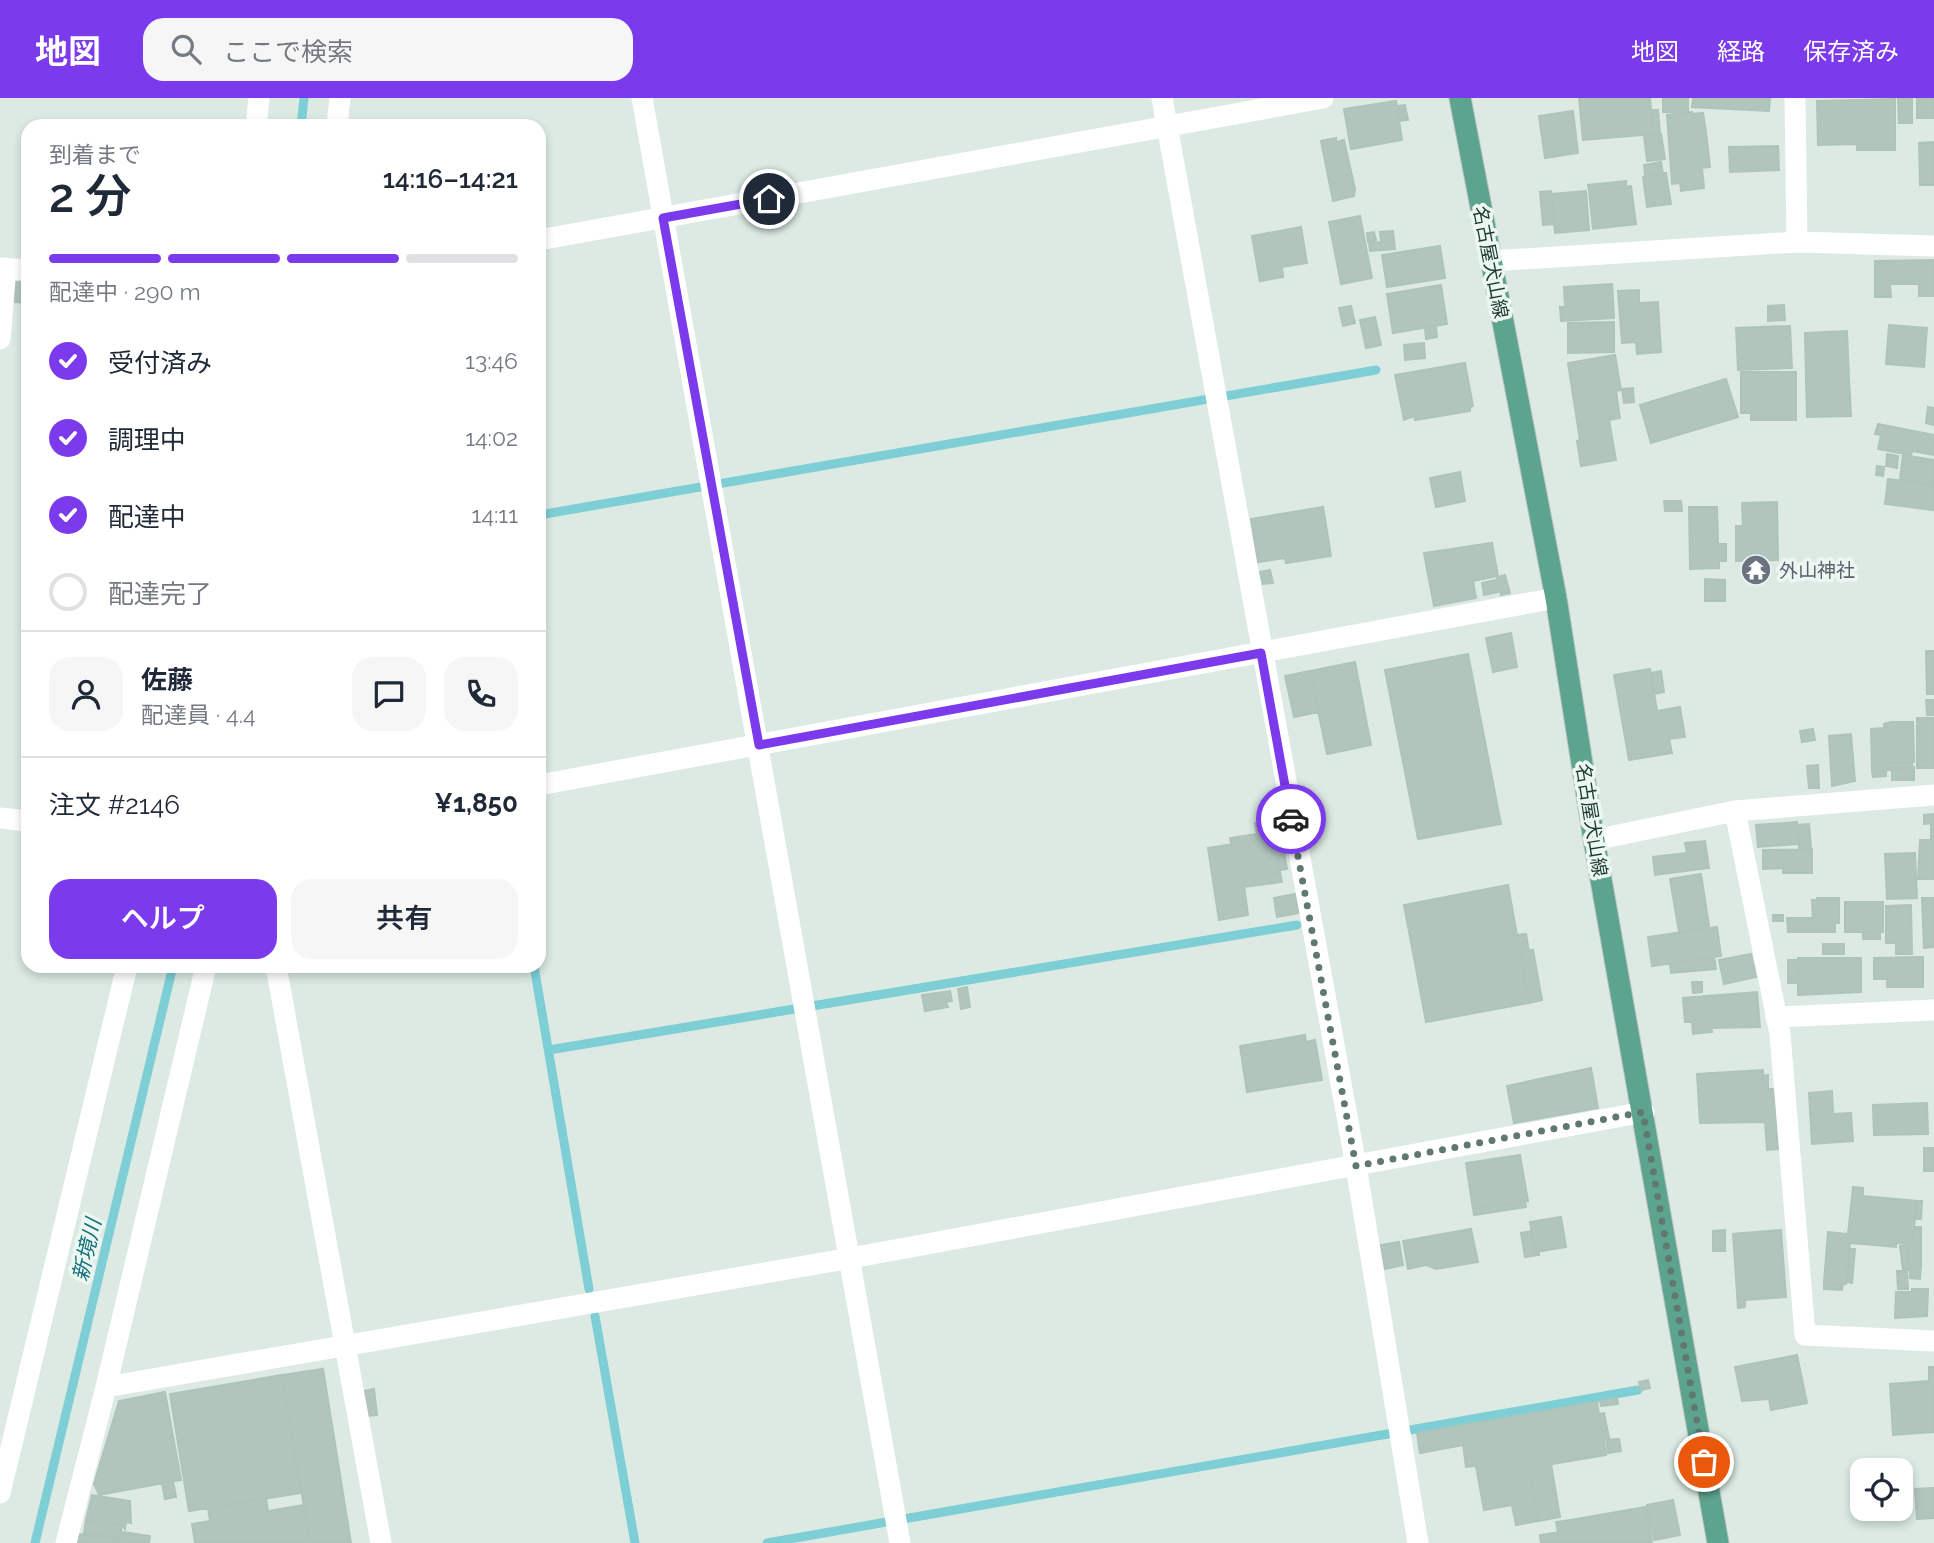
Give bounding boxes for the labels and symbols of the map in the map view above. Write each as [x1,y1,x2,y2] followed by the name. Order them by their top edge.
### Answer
[739,169,799,229] pin
[1469,204,1513,320] street label: 名古屋犬山線
[1739,553,1773,587] temple icon: 外山神社
[1779,559,1855,581] place label: 外山神社
[1572,762,1612,878] street label: 名古屋犬山線
[1256,784,1326,854] courier
[67,1214,106,1283] water label: 新境川
[1674,1432,1734,1492] pin

